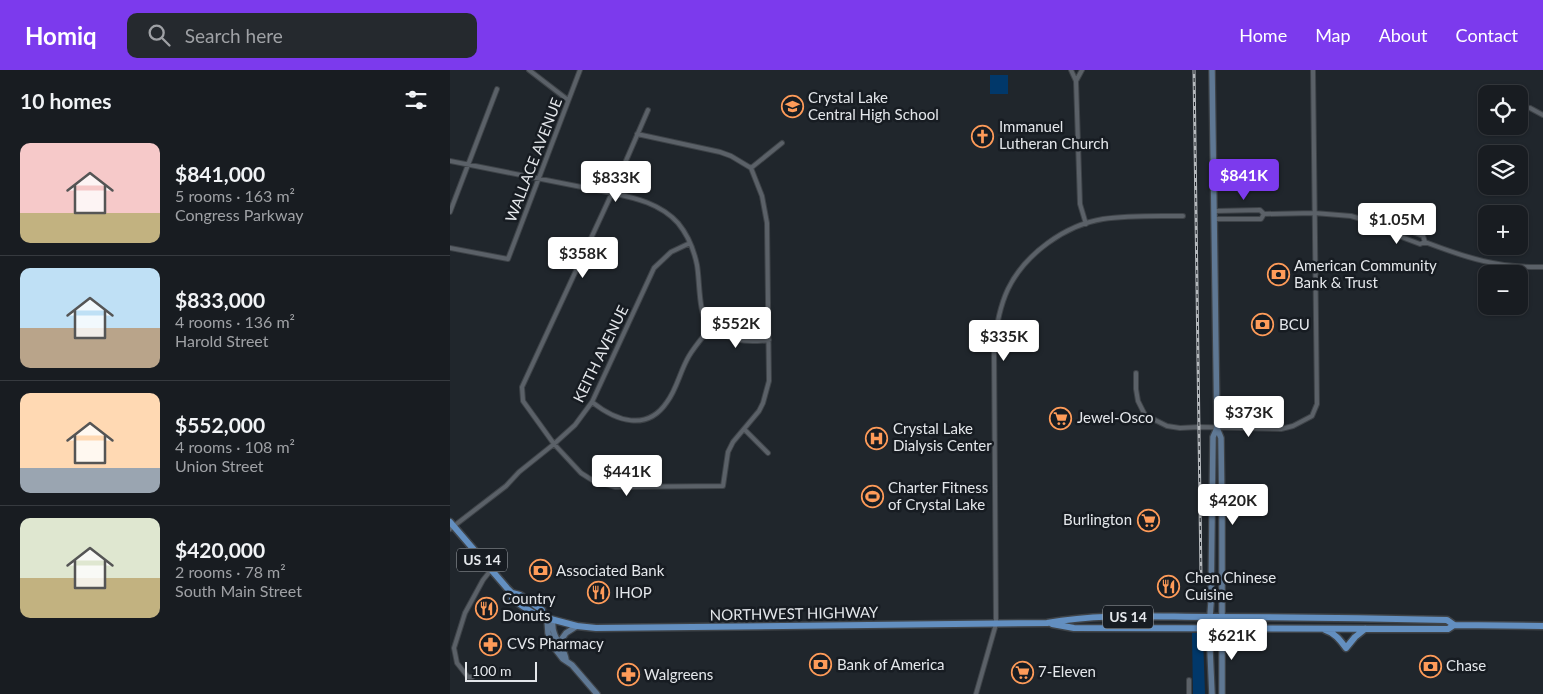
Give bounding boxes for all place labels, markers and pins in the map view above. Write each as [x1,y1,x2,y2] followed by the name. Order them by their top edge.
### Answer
[808,88,939,123] place label: Crystal Lake Central High School
[780,95,804,119] school or university icon: Crystal Lake Central High School
[999,117,1109,152] place label: Immanuel Lutheran Church
[971,124,995,148] church icon: Immanuel Lutheran Church
[1209,158,1279,201] pin: $841K
[581,160,651,203] pin: $833K
[1356,202,1438,245] pin: $1.05M
[548,236,618,279] pin: $358K
[1294,256,1437,291] place label: American Community Bank & Trust
[1266,263,1290,287] bank icon: American Community Bank & Trust
[701,306,771,349] pin: $552K
[1251,313,1275,337] bank icon: BCU
[1279,315,1310,333] place label: BCU
[969,320,1039,362] pin: $335K
[1214,396,1284,438] pin: $373K
[1049,406,1073,430] supermarket icon: Jewel-Osco
[1077,408,1154,426] place label: Jewel-Osco
[893,419,992,454] place label: Crystal Lake Dialysis Center
[865,426,889,450] hospital icon: Crystal Lake Dialysis Center
[592,454,662,497] pin: $441K
[888,478,988,513] place label: Charter Fitness of Crystal Lake
[1198,484,1268,526] pin: $420K
[860,485,884,509] sports icon: Charter Fitness of Crystal Lake
[1136,508,1160,532] supermarket icon: Burlington
[1063,510,1132,528] place label: Burlington
[528,559,552,583] bank icon: Associated Bank
[556,561,665,579] place label: Associated Bank
[1185,568,1276,603] place label: Chen Chinese Cuisine
[1157,575,1181,599] restaurant icon: Chen Chinese Cuisine
[587,581,611,605] restaurant icon: IHOP
[615,583,652,601] place label: IHOP
[502,589,556,624] place label: Country Donuts
[474,596,498,620] restaurant icon: Country Donuts
[1197,618,1267,661] pin: $621K
[479,632,503,656] pharmacy icon: CVS Pharmacy
[507,634,604,652] place label: CVS Pharmacy
[809,653,833,677] bank icon: Bank of America
[1418,654,1442,678] bank icon: Chase
[837,655,945,673] place label: Bank of America
[1446,656,1486,674] place label: Chase
[1010,660,1034,684] supermarket icon: 7-Eleven
[1038,662,1096,680] place label: 7-Eleven
[616,663,640,687] pharmacy icon: Walgreens
[644,665,713,683] place label: Walgreens

